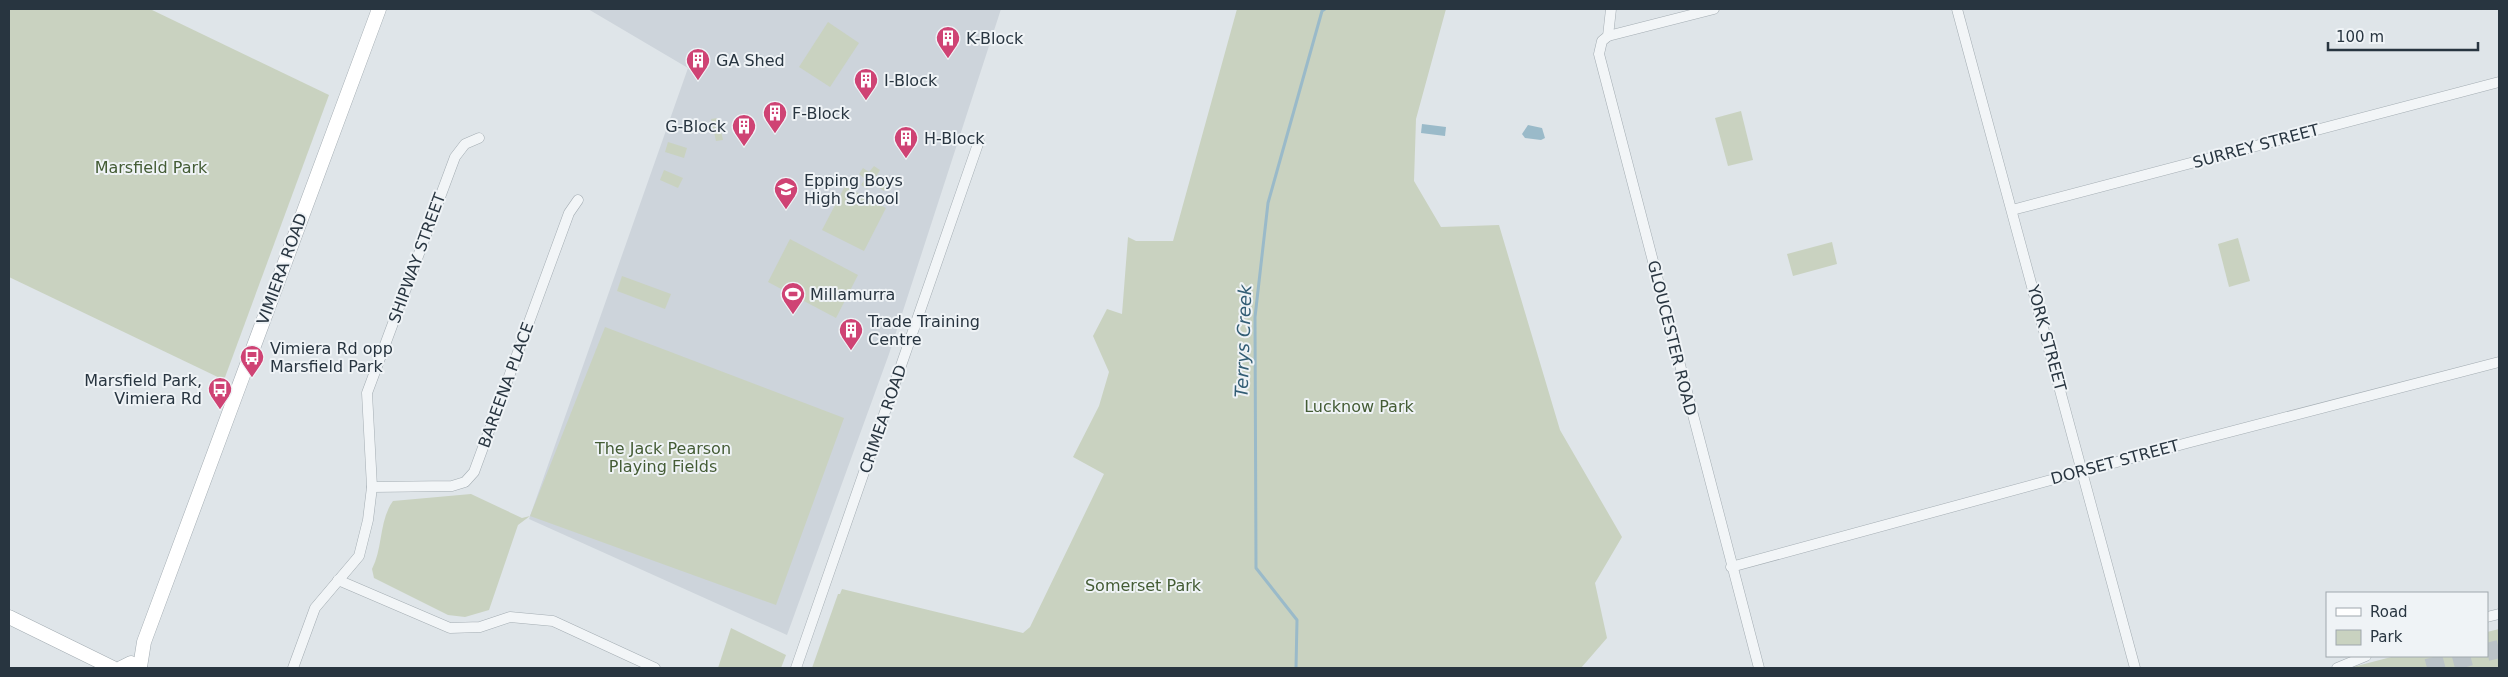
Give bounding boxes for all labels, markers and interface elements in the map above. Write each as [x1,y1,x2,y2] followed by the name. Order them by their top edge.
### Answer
[2328,20,2478,52] scale bar
[935,25,961,59] building icon: K-Block
[2336,28,2384,46] text: 100 m
[966,29,1024,48] place label: K-Block
[685,47,711,81] building icon: GA Shed
[716,51,785,70] place label: GA Shed
[853,67,879,101] building icon: I-Block
[884,71,938,90] place label: I-Block
[762,100,788,134] building icon: F-Block
[792,104,850,123] place label: F-Block
[731,113,757,147] building icon: G-Block
[665,117,727,136] place label: G-Block
[2191,120,2322,172] street label: SURREY STREET
[893,125,919,159] building icon: H-Block
[924,129,985,148] place label: H-Block
[95,158,208,177] park label: Marsfield Park
[804,171,903,208] place label: Epping Boys High School
[773,176,799,210] school or university icon: Epping Boys High School
[385,190,449,326] street label: SHIPWAY STREET
[253,211,311,327] street label: VIMIERA ROAD
[1644,258,1700,418] street label: GLOUCESTER ROAD
[780,281,806,315] sports icon: Millamurra
[2023,282,2070,393] street label: YORK STREET
[1231,283,1256,398] water label: Terrys Creek
[810,285,895,304] place label: Millamurra
[867,312,980,349] place label: Trade Training Centre
[838,317,864,351] building icon: Trade Training Centre
[474,320,538,450] street label: BAREENA PLACE
[270,339,393,376] place label: Vimiera Rd opp Marsfield Park
[239,344,265,378] bus stop icon: Vimiera Rd opp Marsfield Park
[856,362,910,476] street label: CRIMEA ROAD
[84,371,202,408] place label: Marsfield Park, Vimiera Rd
[207,376,233,410] bus stop icon: Marsfield Park, Vimiera Rd
[1304,397,1414,416] park label: Lucknow Park
[2049,436,2182,488] street label: DORSET STREET
[594,439,731,476] park label: The Jack Pearson Playing Fields
[1085,576,1202,595] park label: Somerset Park
[2326,592,2488,657] legend
[2370,603,2408,621] text: Road
[2370,628,2403,646] text: Park

